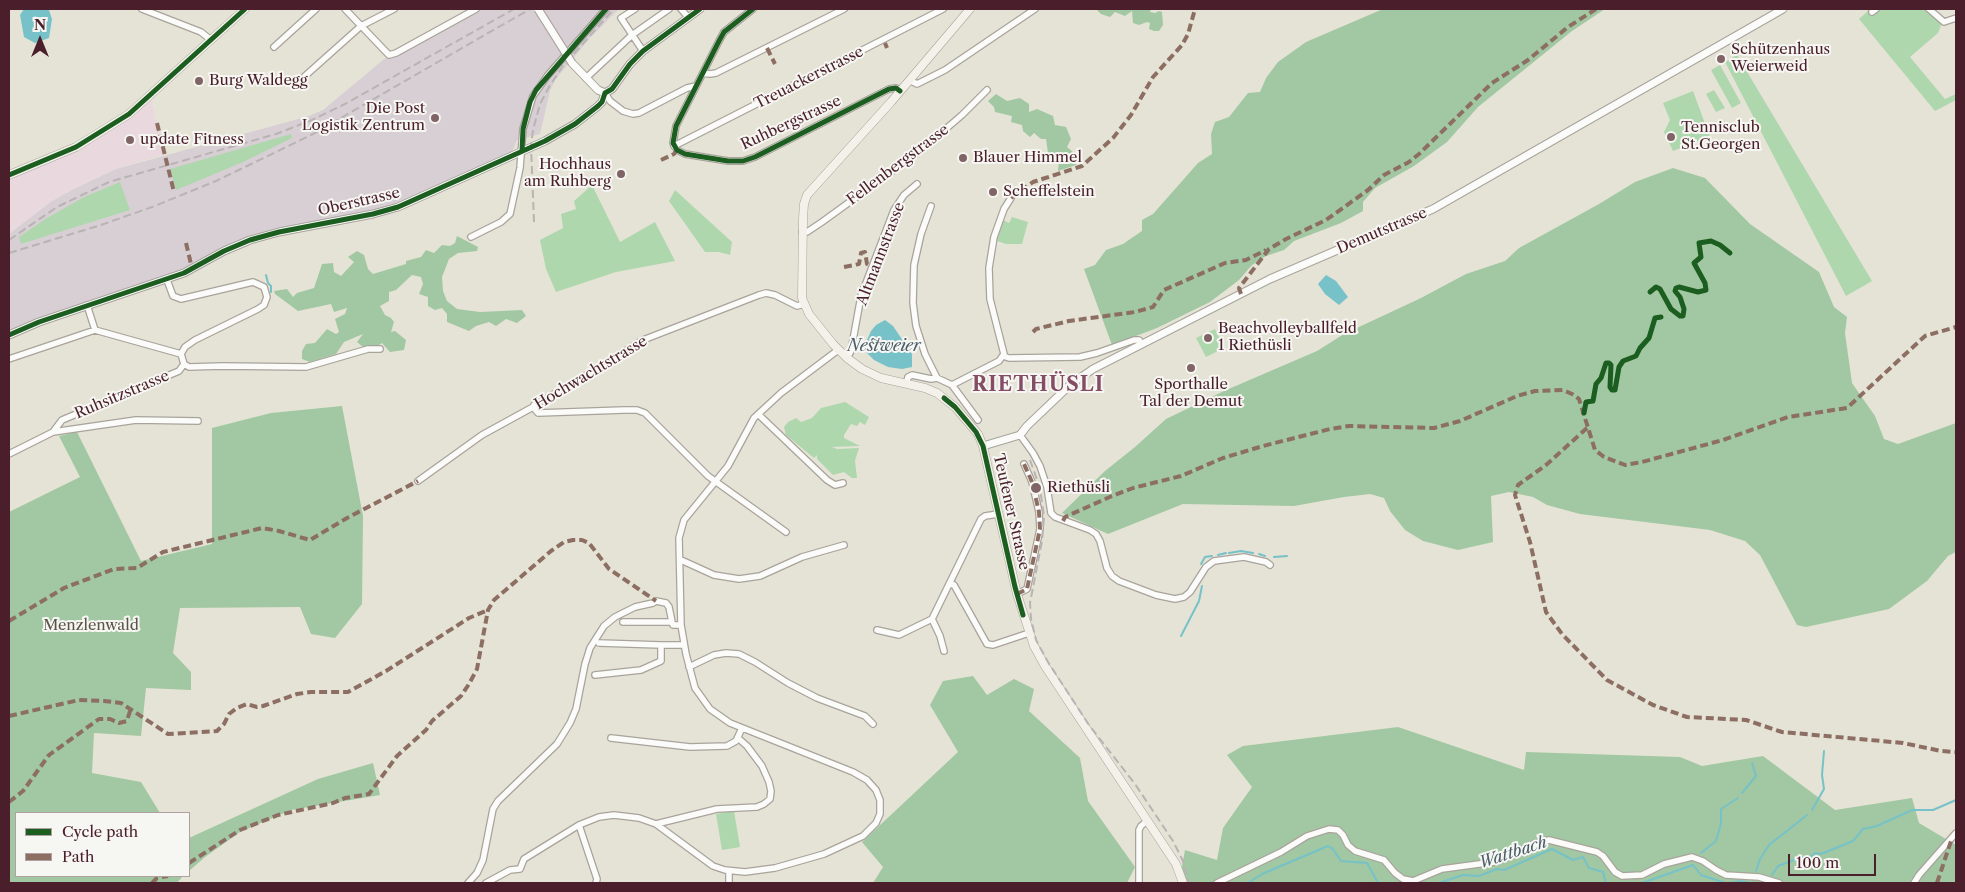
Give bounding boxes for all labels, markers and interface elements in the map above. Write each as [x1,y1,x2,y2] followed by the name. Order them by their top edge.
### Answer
[15,15,65,65] north arrow
[34,16,46,34] text: N
[1731,41,1830,76] place label: Schützenhaus Weierweid
[751,43,867,113] street label: Treuackerstrasse
[1715,53,1727,65] marker: Schützenhaus Weierweid
[209,72,308,90] place label: Burg Waldegg
[193,75,205,87] marker: Burg Waldegg
[738,92,844,154] street label: Ruhbergstrasse
[302,100,425,135] place label: Die Post Logistik Zentrum
[429,112,441,124] marker: Die Post Logistik Zentrum
[1681,119,1760,154] place label: Tennisclub St.Georgen
[843,121,953,209] street label: Fellenbergstrasse
[140,131,244,149] place label: update Fitness
[1665,131,1677,143] marker: Tennisclub St.Georgen
[124,134,136,146] marker: update Fitness
[973,149,1082,167] place label: Blauer Himmel
[957,152,969,164] marker: Blauer Himmel
[524,156,611,191] place label: Hochhaus am Ruhberg
[615,168,627,180] marker: Hochhaus am Ruhberg
[1003,183,1095,201] place label: Scheffelstein
[316,184,402,220] street label: Oberstrasse
[987,186,999,198] marker: Scheffelstein
[853,200,909,308] street label: Altmannstrasse
[1334,204,1430,258] street label: Demutstrasse
[1218,320,1357,355] place label: Beachvolleyballfeld 1 Riethüsli
[531,332,651,414] street label: Hochwachtstrasse
[1202,332,1214,344] marker: Beachvolleyballfeld 1 Riethüsli
[847,336,921,356] water label: Nestweier
[1185,362,1197,374] marker: Sporthalle Tal der Demut
[72,367,172,423] street label: Ruhsitzstrasse
[971,373,1105,397] district label: RIETHÜSLI
[1139,376,1243,411] place label: Sporthalle Tal der Demut
[989,452,1033,572] street label: Teufener Strasse
[1047,479,1110,497] place label: Riethüsli
[1029,481,1043,495] marker: Riethüsli
[43,617,139,635] park label: Menzlenwald
[15,812,190,877] legend
[62,822,138,841] text: Cycle path
[1477,833,1549,873] water label: Wattbach
[1790,844,1878,876] scale bar
[62,847,94,866] text: Path
[1796,853,1839,872] text: 100 m

